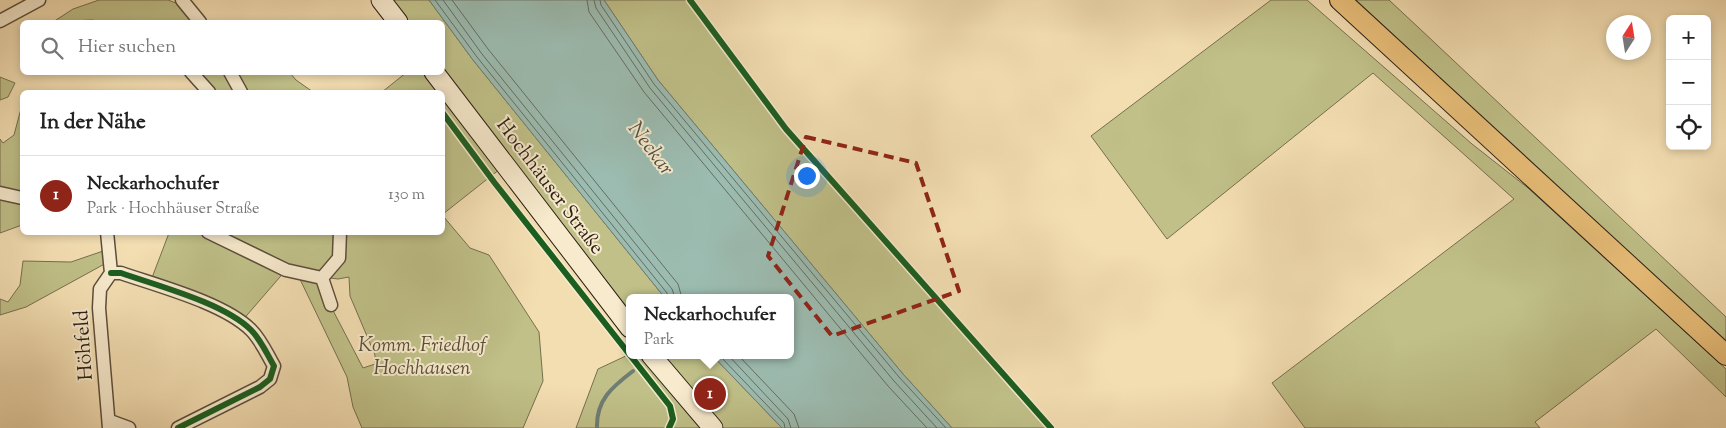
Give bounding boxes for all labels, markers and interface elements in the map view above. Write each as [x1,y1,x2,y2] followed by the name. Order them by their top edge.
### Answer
[1606,15,1651,60] north arrow
[1666,15,1711,150] map controls
[1666,15,1711,60] button: +
[20,20,445,75] search box
[38,34,66,62] icon: search
[78,34,176,61] text: Hier suchen
[1666,60,1711,105] button: −
[1666,105,1711,150] button: locate
[40,108,146,138] text: In der Nähe
[488,113,610,261] street label: Hochhäuser Straße
[620,116,680,183] water label: Neckar
[794,163,820,189] your location
[87,171,219,198] text: Neckarhochufer
[53,184,59,207] text: 1
[388,184,425,207] text: 130 m
[87,198,260,221] text: Park · Hochhäuser Straße
[626,294,794,359] popup
[644,302,776,329] text: Neckarhochufer
[68,309,102,381] street label: Höhfeld
[644,329,675,352] text: Park
[358,332,488,384] park label: Komm. Friedhof Hochhausen
[694,375,726,413] pin: 1

